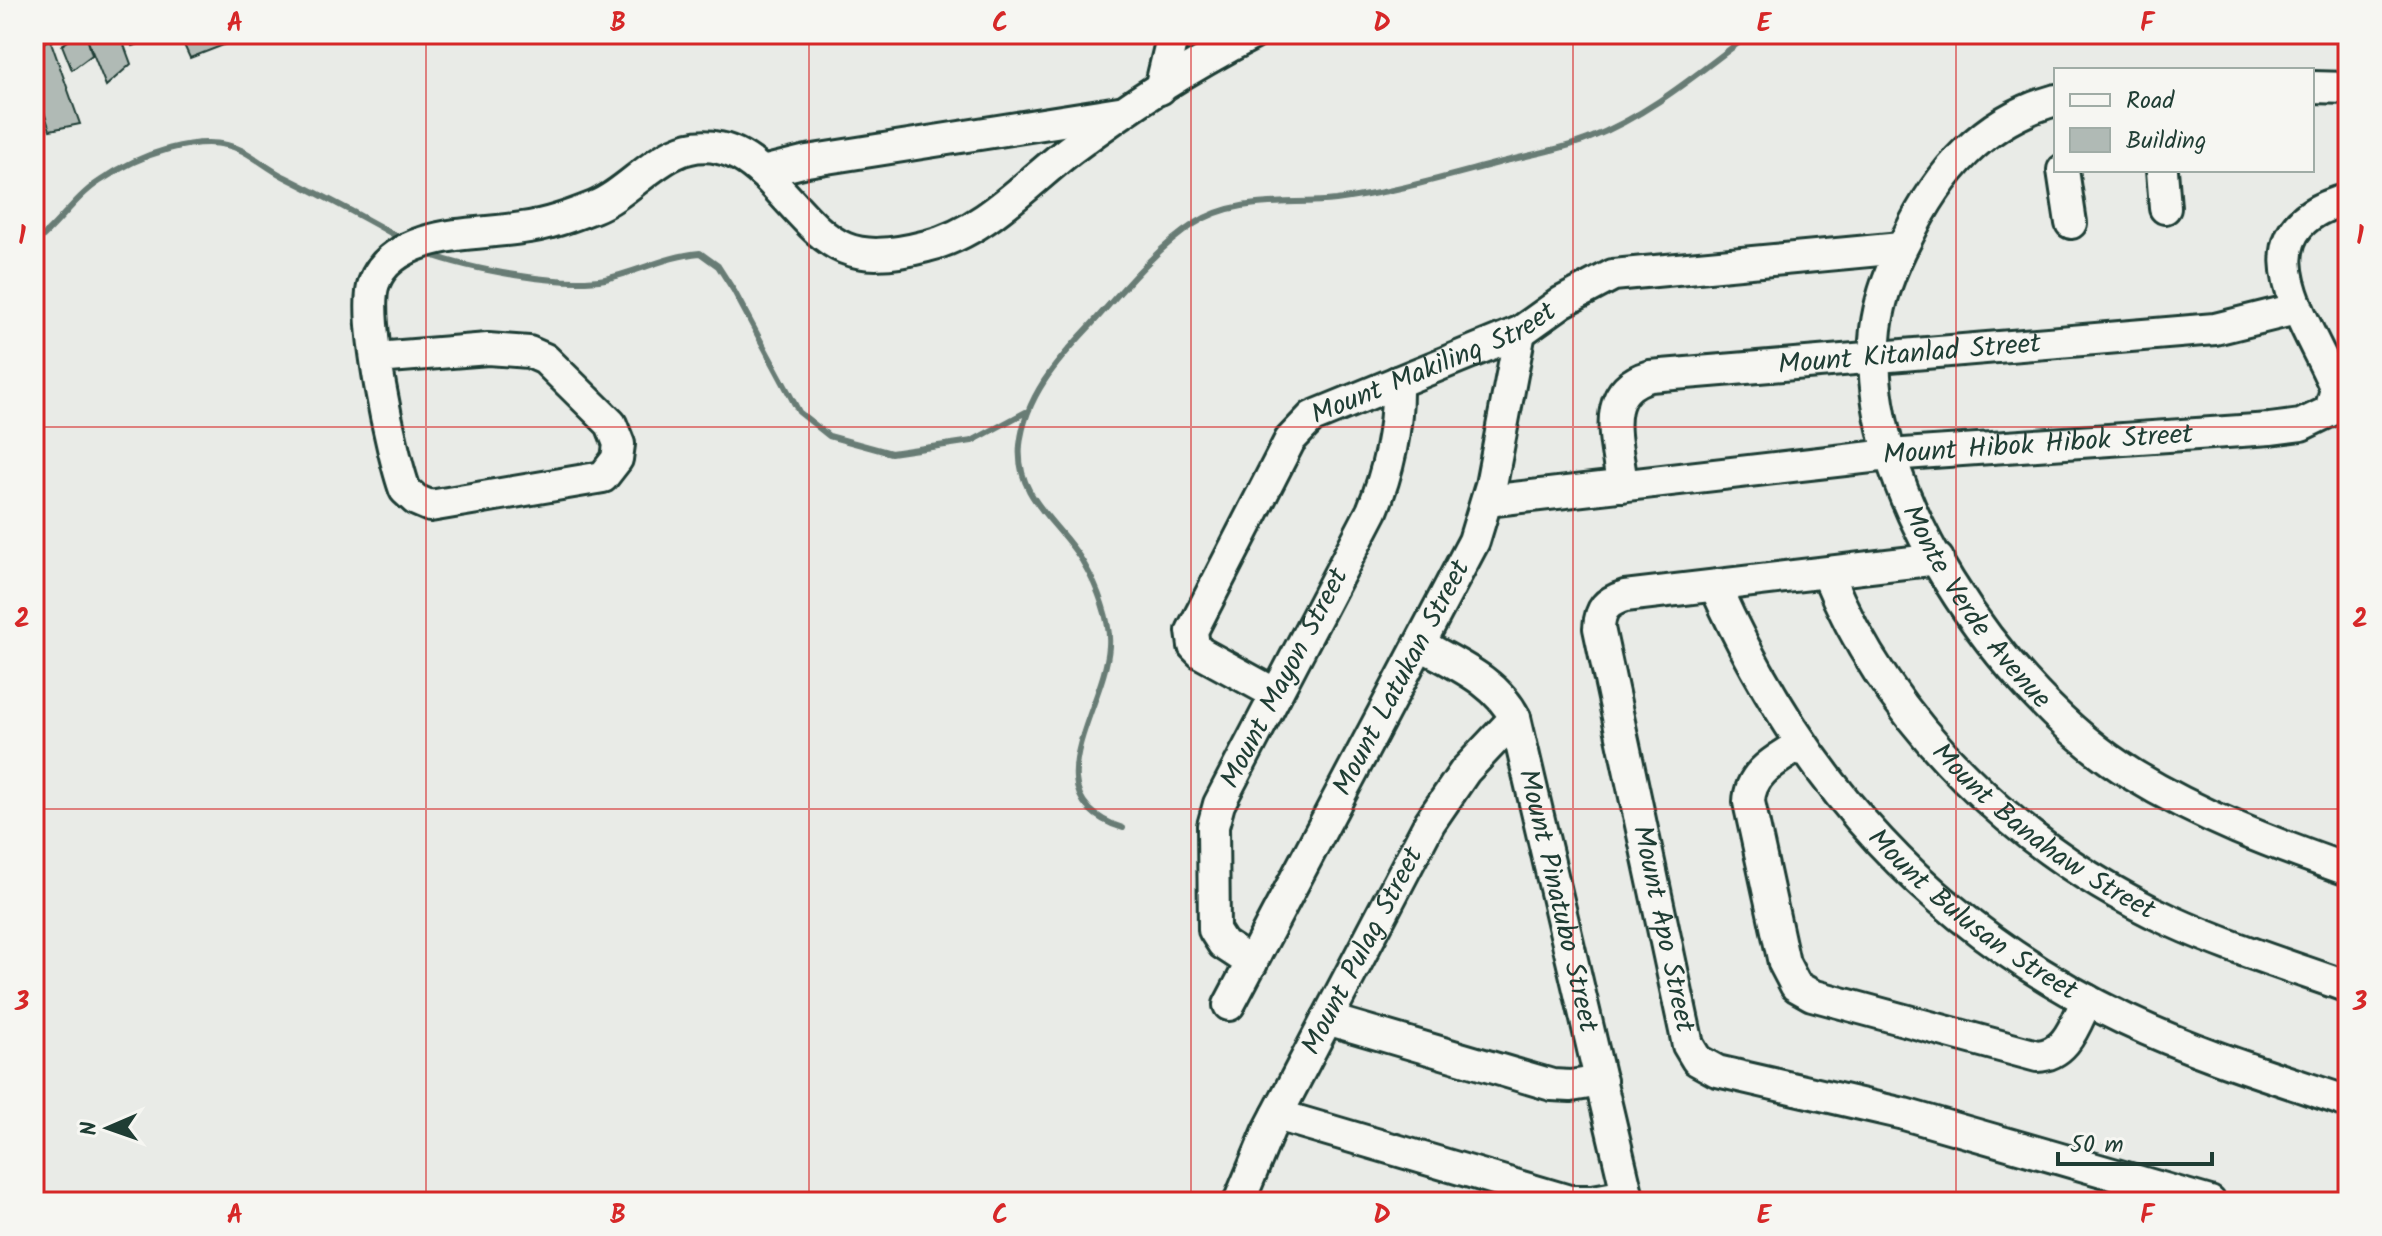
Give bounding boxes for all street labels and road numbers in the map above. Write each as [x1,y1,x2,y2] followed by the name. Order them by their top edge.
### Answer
[1304,289,1567,438] street label: Mount Makiling Street
[1776,321,2044,388] street label: Mount Kitanlad Street
[1881,412,2196,478] street label: Mount Hibok Hibok Street
[1889,497,2062,721] street label: Monte Verde Avenue
[1321,551,1483,804] street label: Mount Latukan Street
[1208,559,1362,797] street label: Mount Mayon Street
[1920,732,2164,933] street label: Mount Banahaw Street
[1505,764,1611,1038] street label: Mount Pinatubo Street
[1856,818,2087,1014] street label: Mount Bulusan Street
[1619,821,1707,1038] street label: Mount Apo Street
[1289,838,1436,1063] street label: Mount Pulag Street

